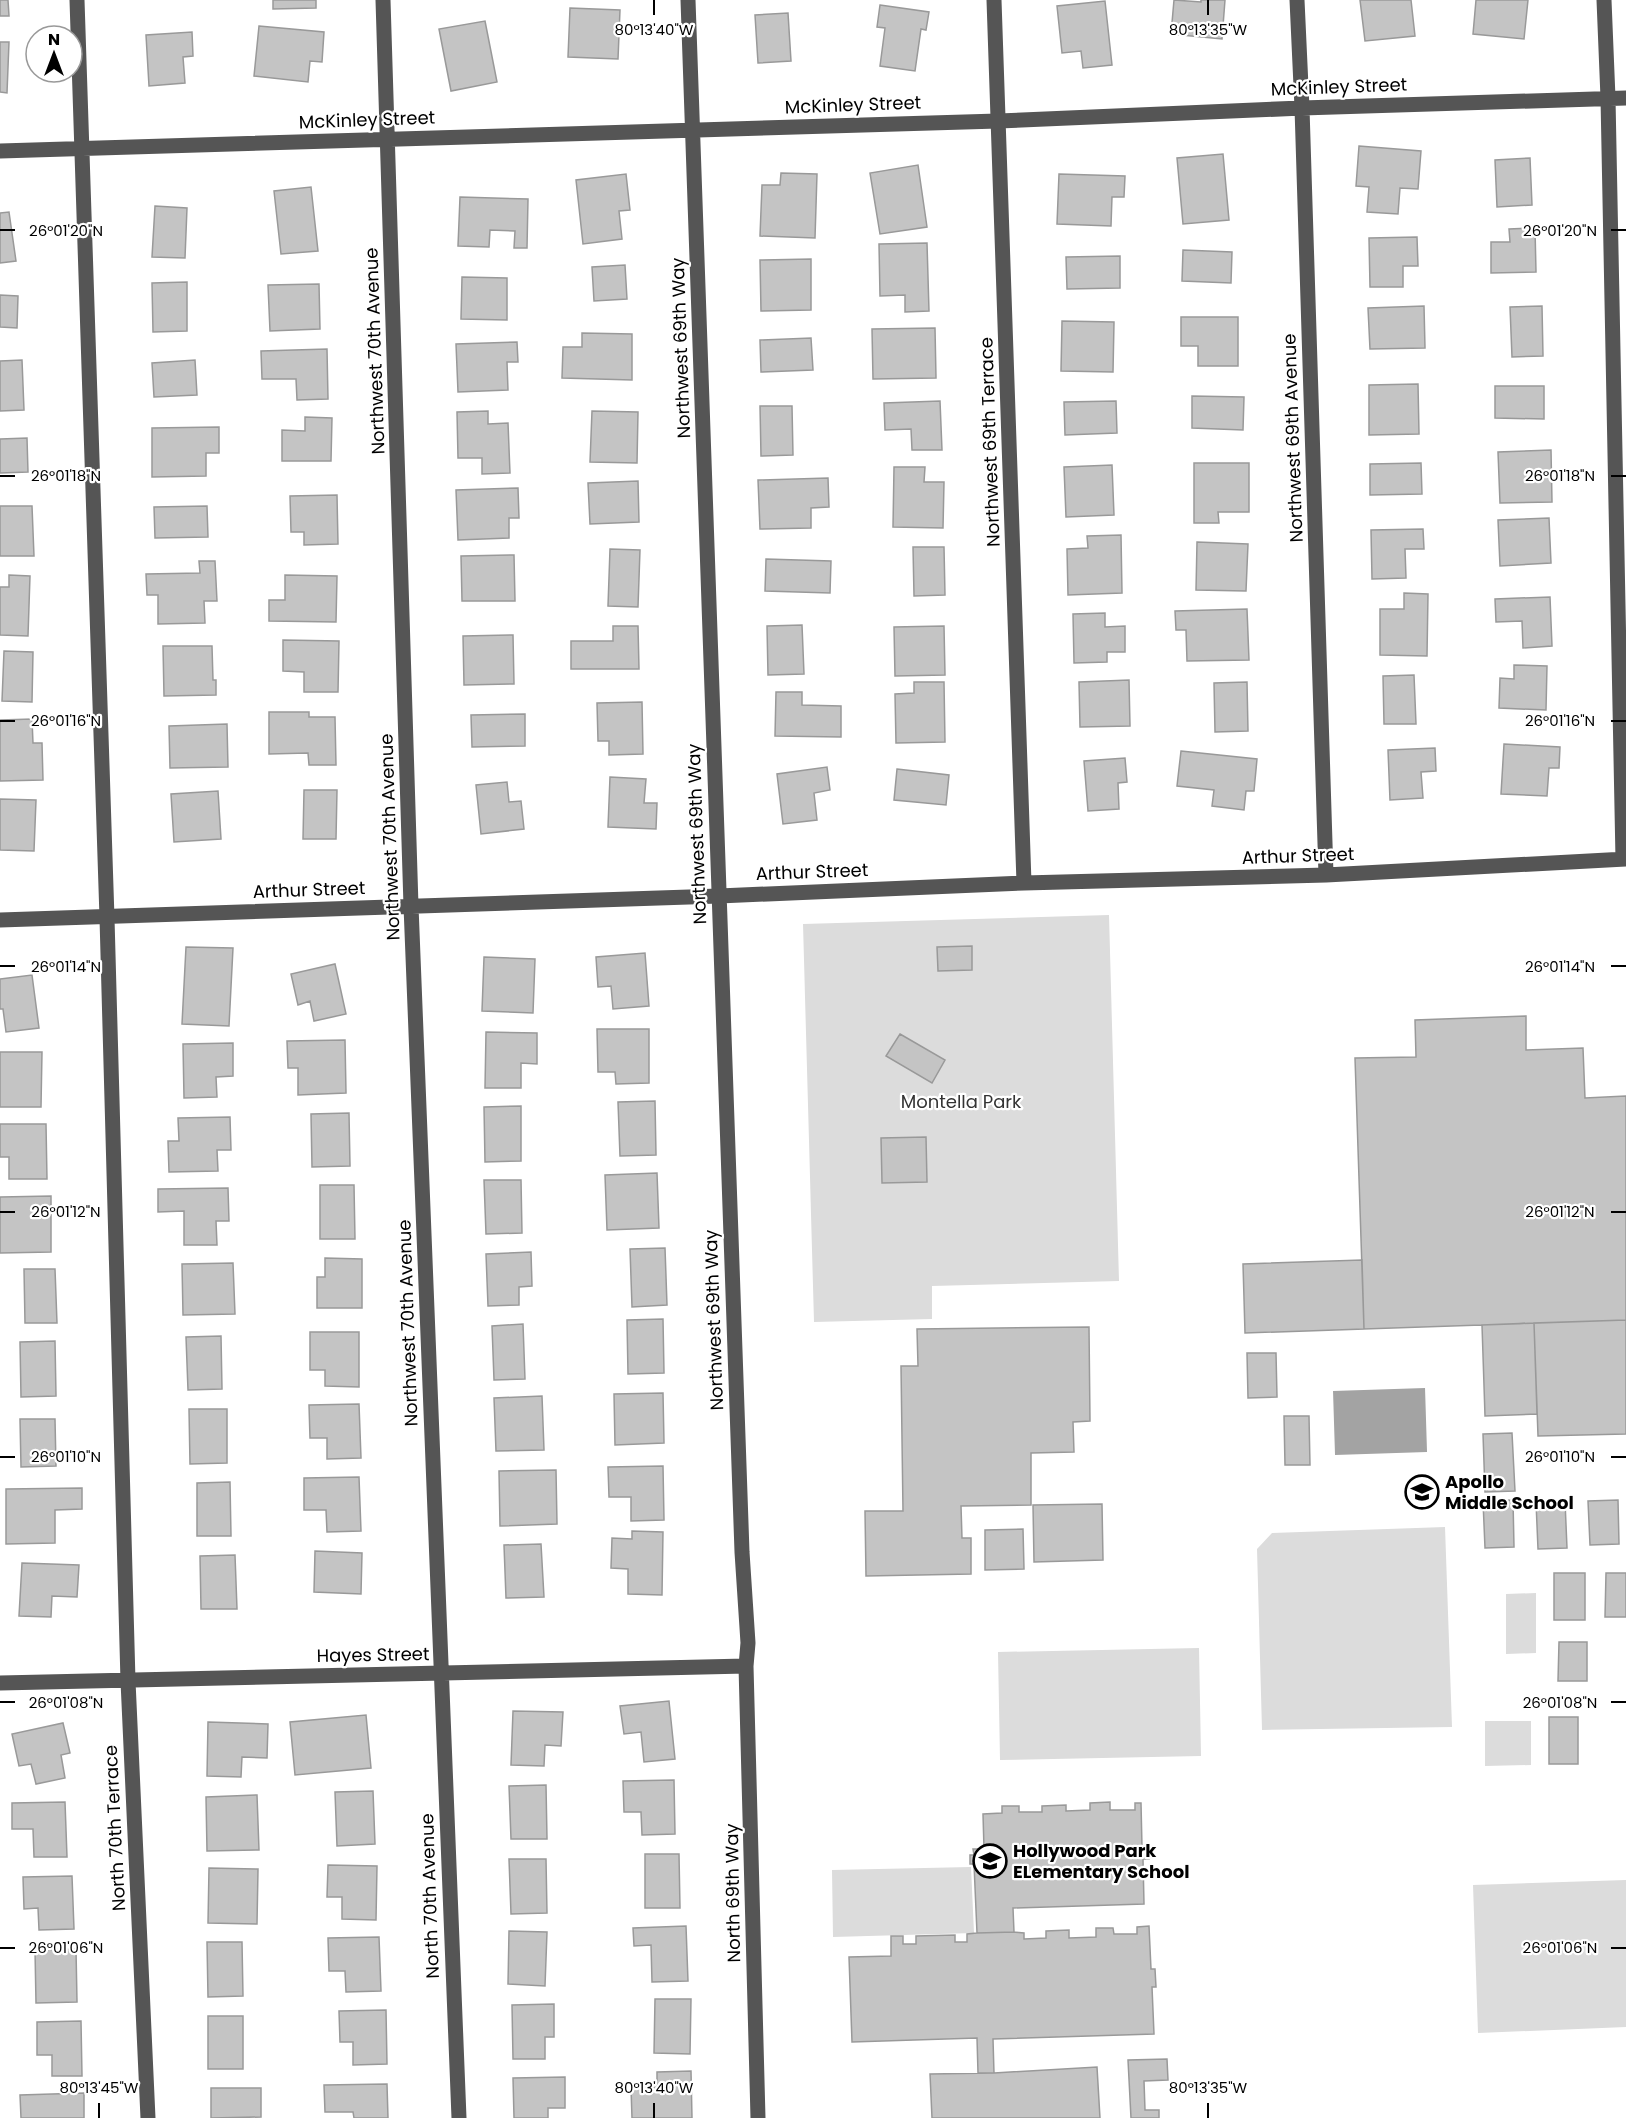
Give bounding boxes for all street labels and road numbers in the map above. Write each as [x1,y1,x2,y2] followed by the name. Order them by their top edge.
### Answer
[1270,72,1408,101] street label: McKinley Street
[784,90,922,119] street label: McKinley Street
[298,105,436,134] street label: McKinley Street
[358,247,391,455] street label: Northwest 70th Avenue
[665,257,696,439] street label: Northwest 69th Way
[1276,333,1309,543] street label: Northwest 69th Avenue
[973,337,1006,547] street label: Northwest 69th Terrace
[373,733,406,941] street label: Northwest 70th Avenue
[681,743,712,925] street label: Northwest 69th Way
[1241,841,1355,870] street label: Arthur Street
[755,857,869,886] street label: Arthur Street
[252,875,366,904] street label: Arthur Street
[391,1219,424,1427] street label: Northwest 70th Avenue
[698,1229,729,1411] street label: Northwest 69th Way
[316,1641,430,1668] street label: Hayes Street
[98,1744,131,1912] street label: North 70th Terrace
[414,1813,445,1979] street label: North 70th Avenue
[719,1823,746,1963] street label: North 69th Way

